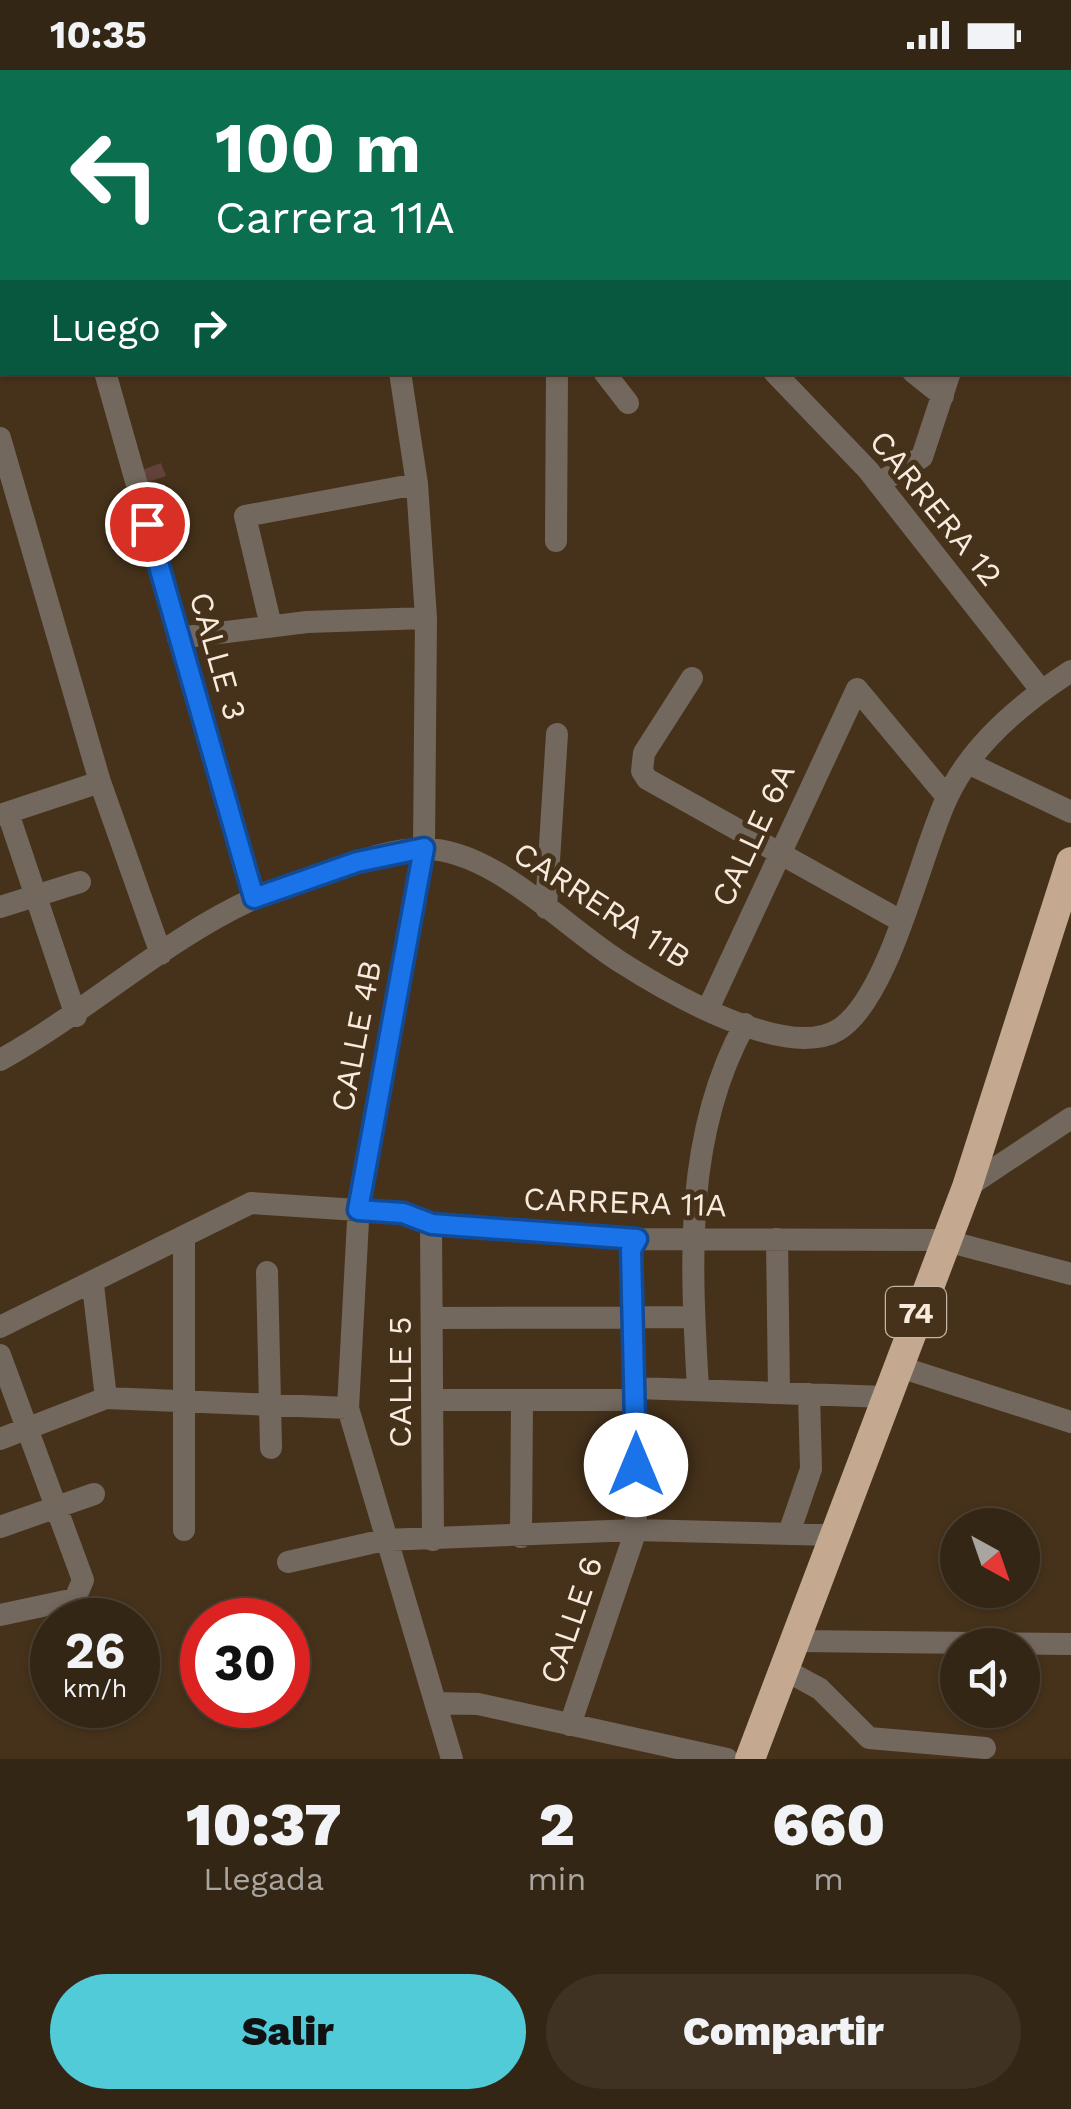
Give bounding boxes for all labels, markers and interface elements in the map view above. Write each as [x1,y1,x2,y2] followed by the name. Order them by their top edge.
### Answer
[50,13,147,57] text: 10:35
[215,107,421,189] text: 100 m
[50,110,180,240] icon: left
[215,191,455,244] text: Carrera 11A
[181,300,236,355] icon: right
[50,306,161,350] text: Luego
[862,423,1010,593] street label: CARRERA 12
[105,482,190,567] pin
[120,497,175,552] icon: arrive
[182,588,254,724] street label: CALLE 3
[703,758,803,912] street label: CALLE 6A
[506,834,698,976] street label: CARRERA 11B
[323,957,389,1115] street label: CALLE 4B
[523,1179,727,1225] street label: CARRERA 11A
[886,1287,946,1337] road number: 74
[381,1316,419,1448] street label: CALLE 5
[584,1413,688,1517] position arrow
[940,1508,1040,1608] north arrow
[940,1508,1040,1728] map controls
[532,1551,610,1689] street label: CALLE 6
[180,1598,310,1728] speed limit sign: 30
[65,1621,125,1680] text: 26
[940,1628,1040,1728] button: sound
[63,1674,127,1703] text: km/h
[186,1789,342,1860] text: 10:37
[539,1789,575,1860] text: 2
[772,1789,885,1860] text: 660
[203,1860,324,1898] text: Llegada
[527,1860,586,1898] text: min
[813,1860,844,1898] text: m
[50,1974,526,2089] button: Salir
[546,1974,1021,2089] button: Compartir

